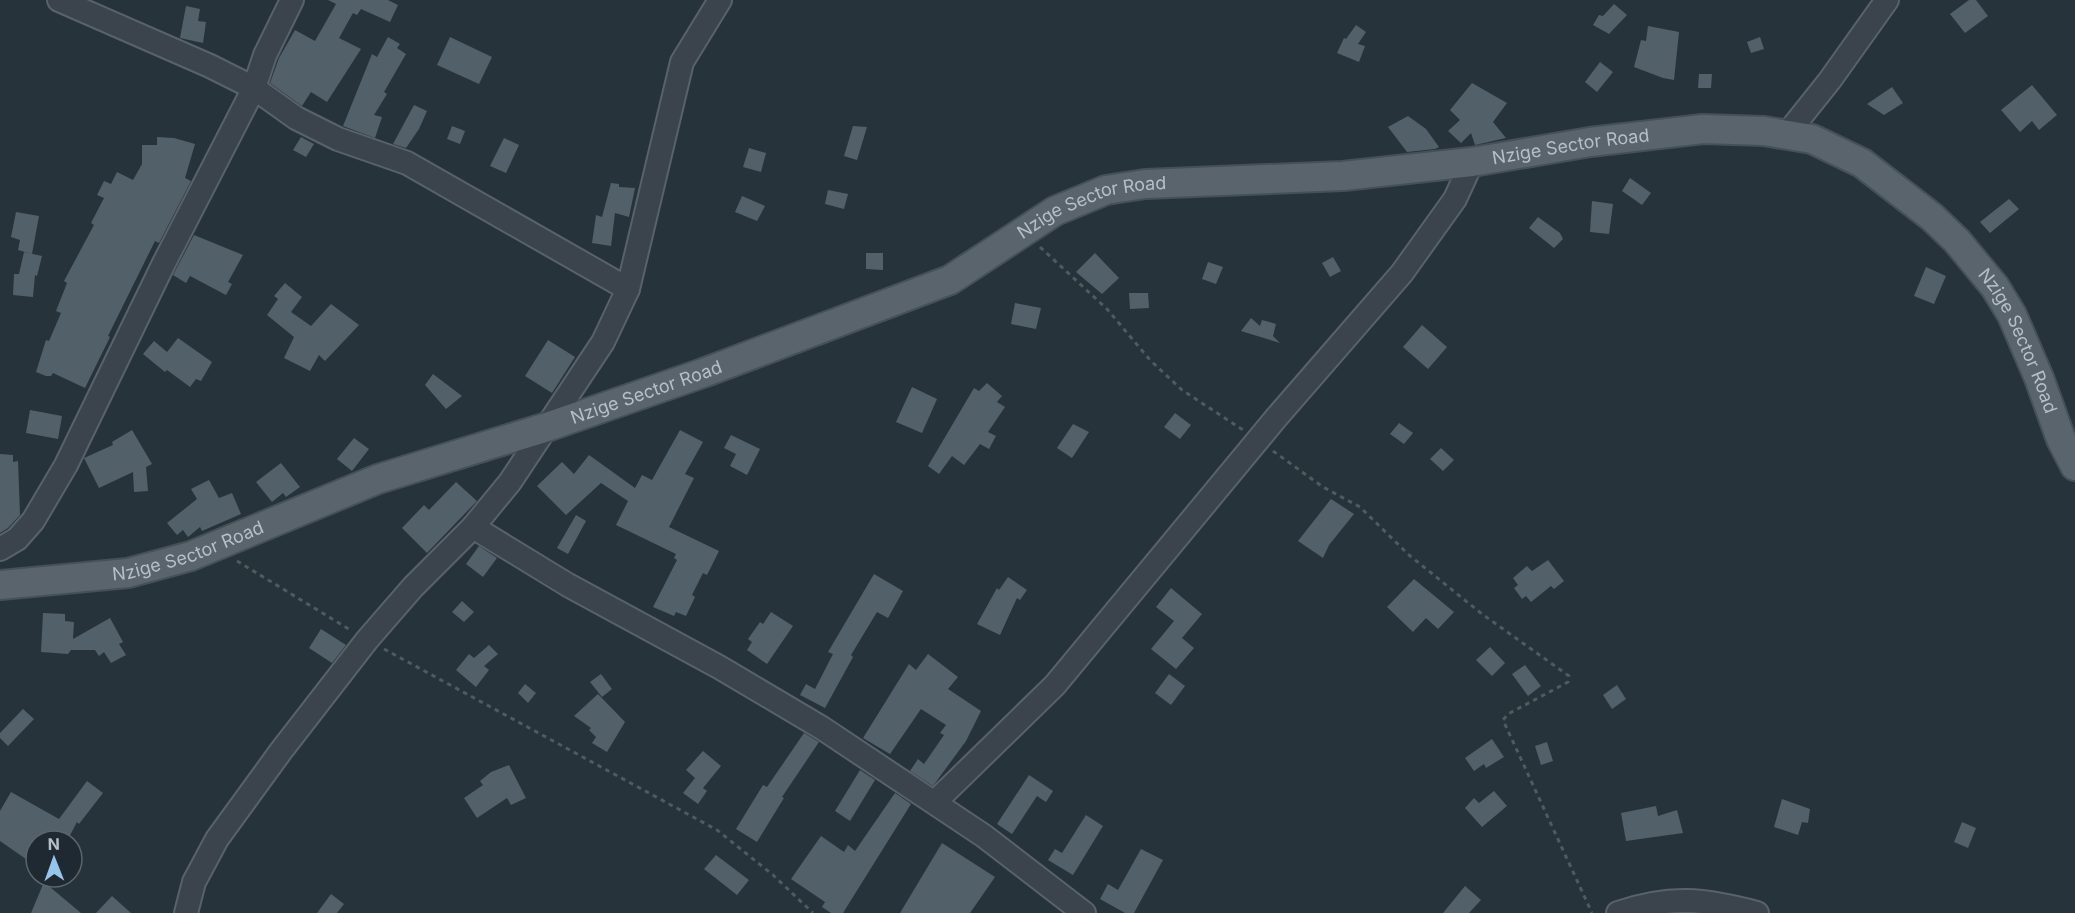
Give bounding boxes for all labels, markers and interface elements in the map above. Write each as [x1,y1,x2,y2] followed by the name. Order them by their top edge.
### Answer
[1491,124,1650,168] street label: Nzige Sector Road
[1013,172,1167,243] street label: Nzige Sector Road
[1974,264,2062,416] street label: Nzige Sector Road
[568,356,725,428] street label: Nzige Sector Road
[111,516,266,584] street label: Nzige Sector Road
[24,829,84,889] north arrow
[47,834,60,854] text: N

